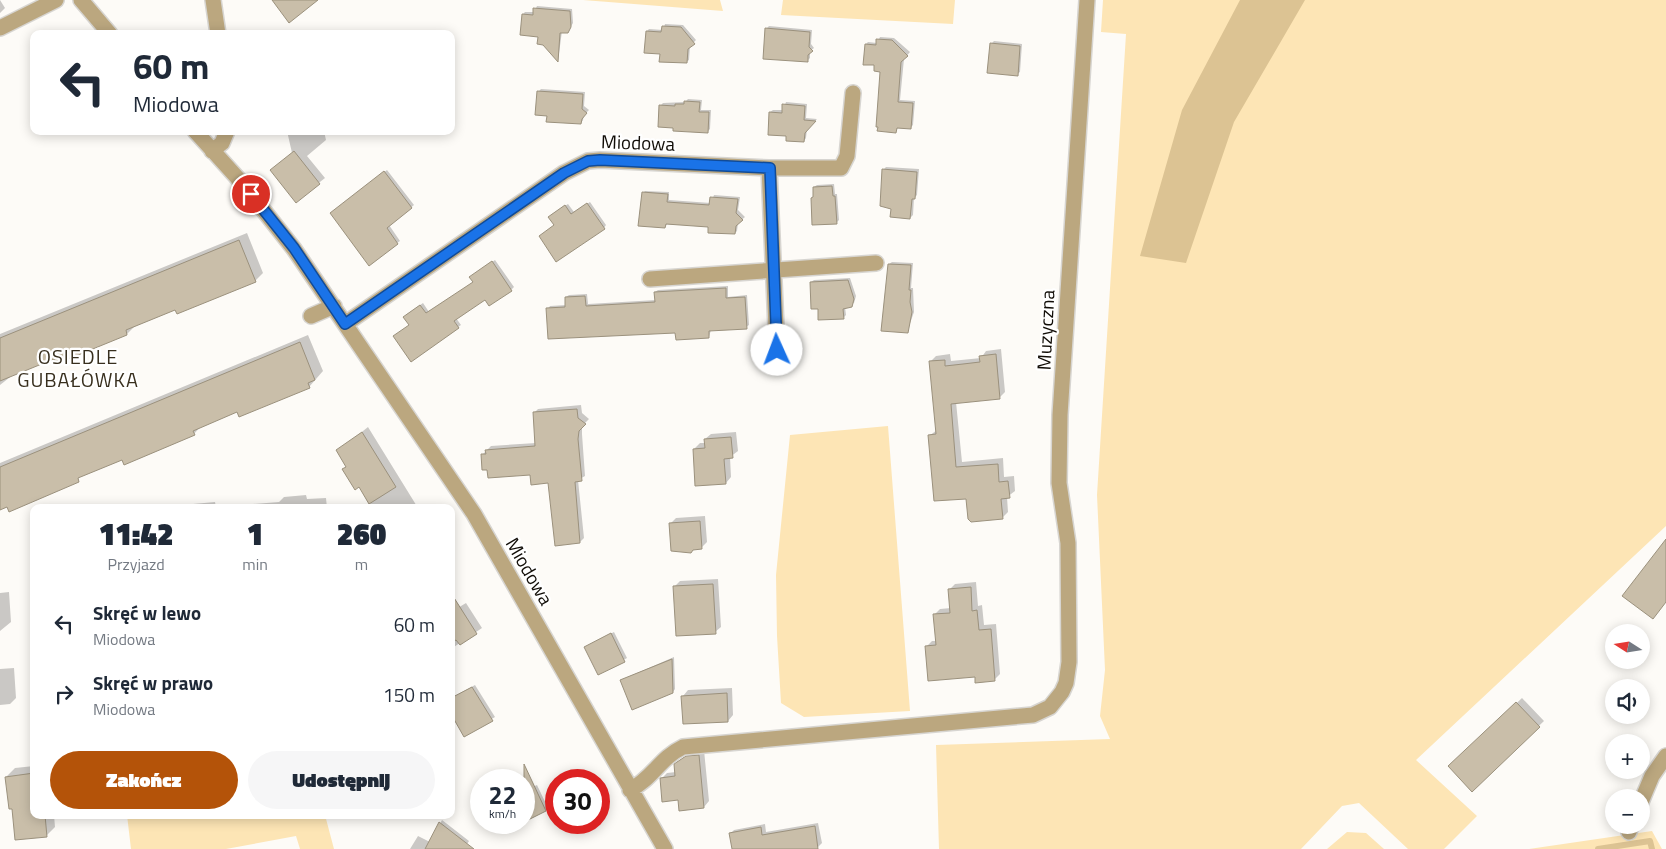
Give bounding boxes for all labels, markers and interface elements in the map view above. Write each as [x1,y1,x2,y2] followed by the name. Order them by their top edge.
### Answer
[133,39,209,93] text: 60 m
[50,50,115,115] icon: left
[133,87,219,121] text: Miodowa
[600,126,676,158] street label: Miodowa
[230,173,272,215] pin
[237,180,265,208] icon: arrive
[1028,289,1062,371] street label: Muzyczna
[750,323,802,375] position arrow
[17,341,139,395] district label: OSIEDLE GUBAŁÓWKA
[99,511,173,557] text: 11:42
[247,511,263,557] text: 1
[337,511,386,557] text: 260
[499,532,561,611] street label: Miodowa
[108,552,165,576] text: Przyjazd
[242,552,268,576] text: min
[355,552,368,576] text: m
[93,598,201,627] text: Skręć w lewo
[50,610,78,638] icon: left
[394,610,435,639] text: 60 m
[1605,624,1650,669] north arrow
[1605,624,1650,834] map controls
[93,627,155,651] text: Miodowa
[93,668,213,697] text: Skręć w prawo
[1605,679,1650,724] button: sound
[50,680,78,708] icon: right
[383,680,435,709] text: 150 m
[93,697,155,721] text: Miodowa
[1605,734,1650,779] button: +
[50,751,238,809] button: Zakończ
[248,751,435,809] button: Udostępnij
[545,769,610,834] speed limit sign: 30
[488,776,517,814] text: 22
[1605,789,1650,834] button: −
[489,804,516,823] text: km/h

